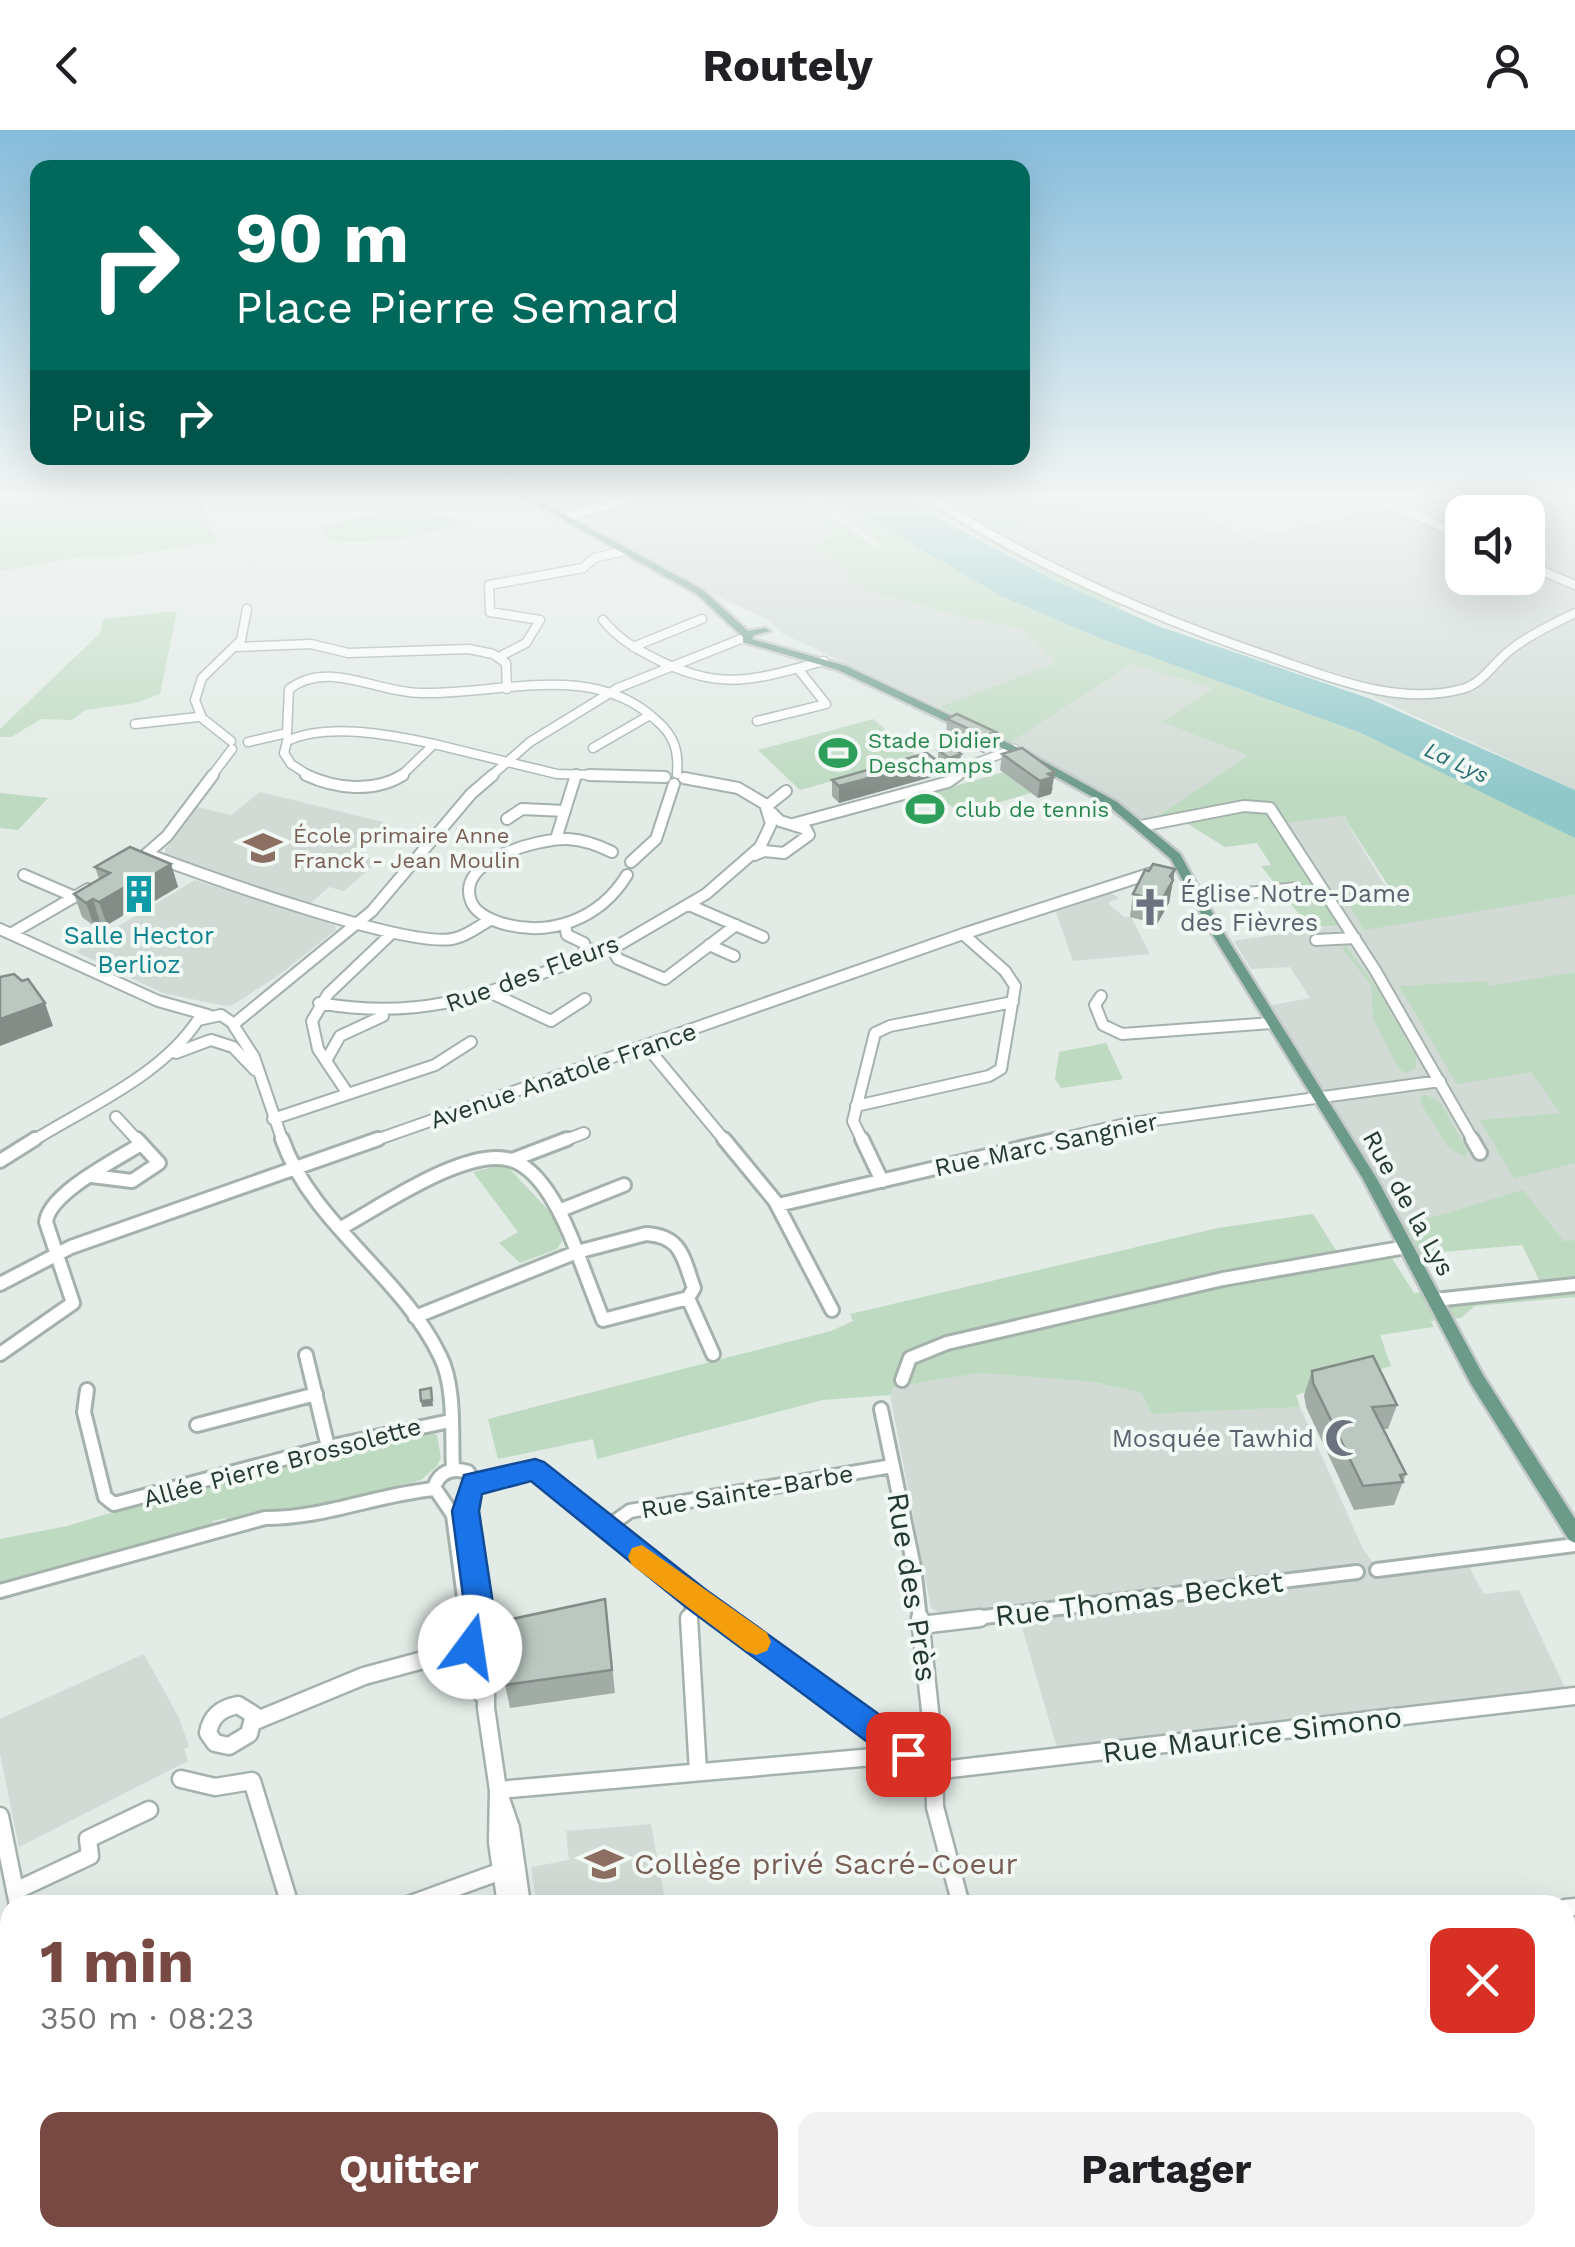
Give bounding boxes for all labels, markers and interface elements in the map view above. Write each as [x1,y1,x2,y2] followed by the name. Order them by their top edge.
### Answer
[40,38,95,93] icon: back
[1480,38,1535,93] icon: person
[702,39,873,92] text: Routely
[235,197,409,279] text: 90 m
[70,200,200,330] icon: right
[235,281,680,334] text: Place Pierre Semard
[167,390,222,445] icon: right
[70,396,147,440] text: Puis
[1445,495,1545,595] map controls
[1445,495,1545,595] button: sound
[868,728,1001,778] place label: Stade Didier Deschamps
[817,732,859,774] sports icon: Stade Didier Deschamps
[1421,737,1493,788] water label: La Lys
[904,788,946,830] sports icon: club de tennis
[955,797,1109,822] place label: club de tennis
[293,823,520,873] place label: École primaire Anne Franck - Jean Moulin
[242,827,284,869] school or university icon: École primaire Anne Franck - Jean Moulin
[118,873,160,915] building icon: Salle Hector Berlioz
[1180,879,1410,937] place label: Église Notre-Dame des Fièvres
[1129,886,1171,928] church icon: Église Notre-Dame des Fièvres
[64,921,214,979] place label: Salle Hector Berlioz
[442,929,623,1018] street label: Rue des Fleurs
[426,1016,700,1135] street label: Avenue Anatole France
[932,1107,1161,1182] street label: Rue Marc Sangnier
[1357,1126,1460,1281] street label: Rue de la Lys
[140,1411,424,1514] street label: Allée Pierre Brossolette
[1323,1417,1365,1459] mosque icon: Mosquée Tawhid
[1112,1424,1314,1453] place label: Mosquée Tawhid
[639,1459,855,1524] street label: Rue Sainte-Barbe
[880,1490,945,1684] street label: Rue des Près
[993,1563,1285,1634] street label: Rue Thomas Becket
[418,1595,522,1699] position arrow
[1100,1699,1404,1770] street label: Rue Maurice Simono
[866,1712,951,1797] pin
[881,1727,936,1782] icon: arrive
[583,1843,625,1885] school or university icon: Collège privé Sacré-Coeur
[634,1846,1018,1881] place label: Collège privé Sacré-Coeur
[40,1926,194,1997] text: 1 min
[1430,1928,1535,2033] button: close
[40,1999,254,2037] text: 350 m · 08:23
[40,2112,778,2227] button: Quitter
[798,2112,1535,2227] button: Partager

